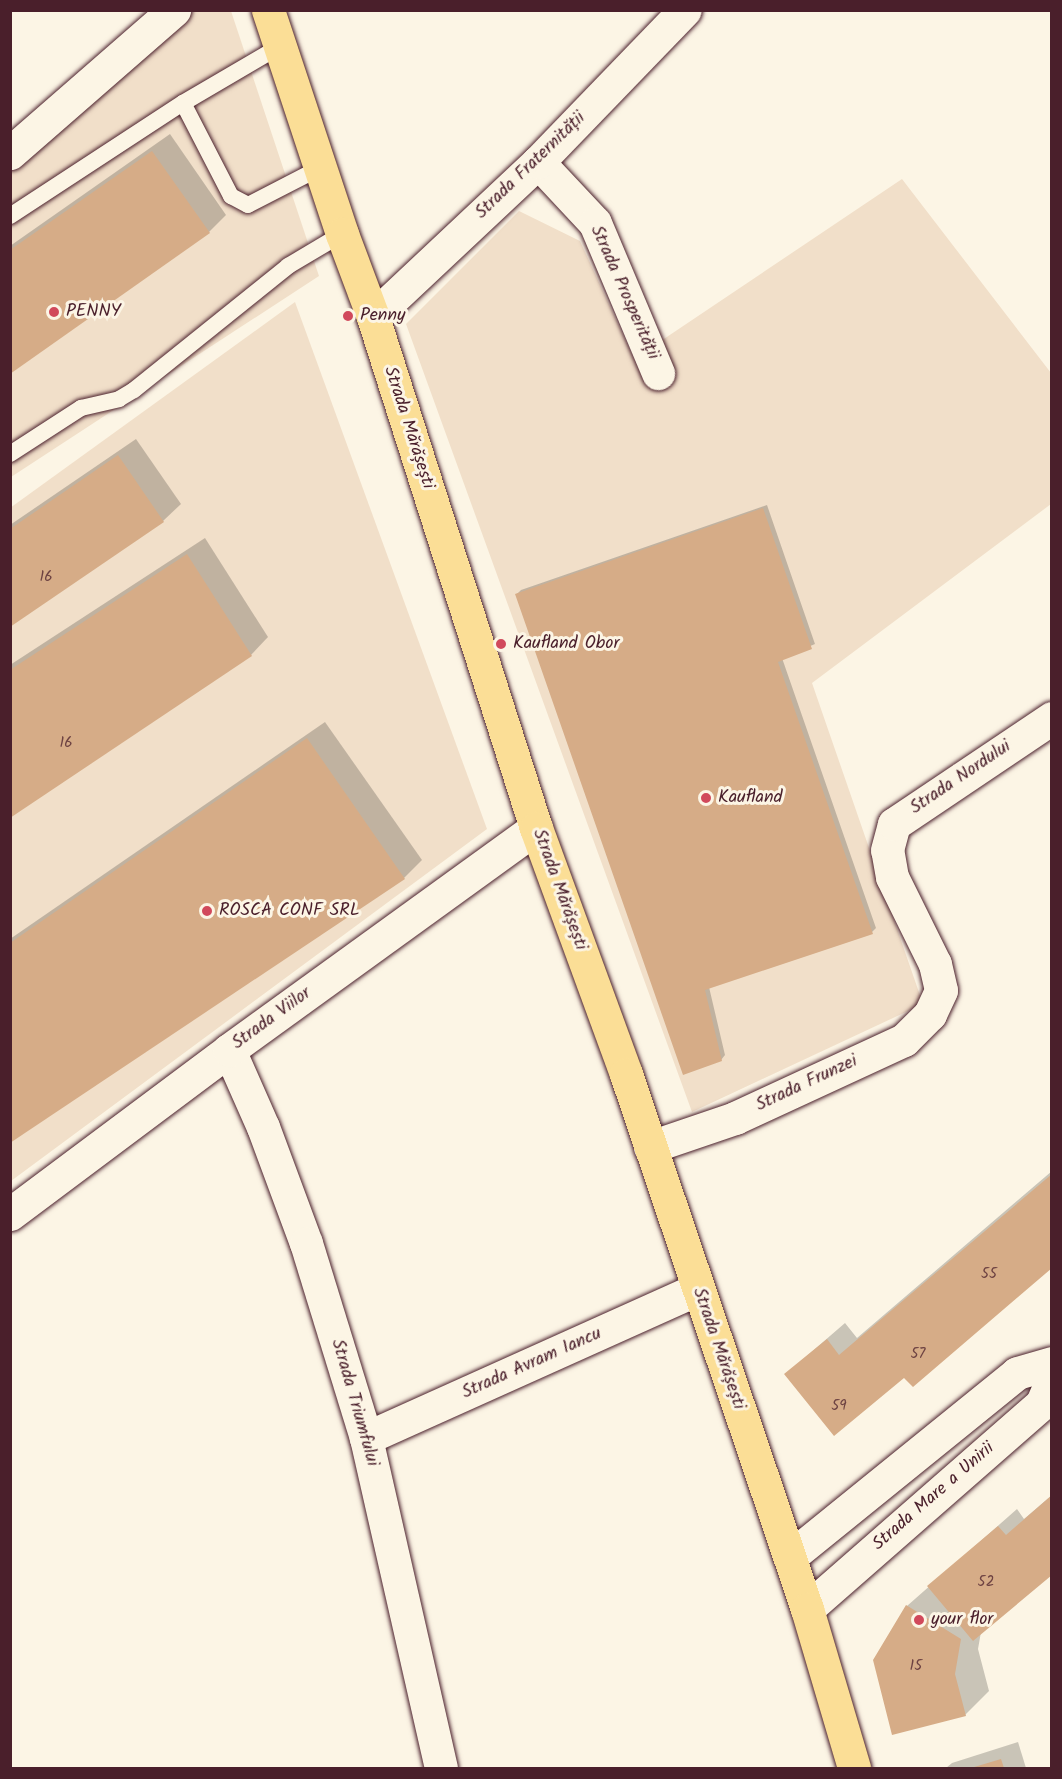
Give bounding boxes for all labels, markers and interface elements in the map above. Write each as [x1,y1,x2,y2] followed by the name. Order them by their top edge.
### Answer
[471,108,591,224] street label: Strada Fraternității
[585,223,663,363] street label: Strada Prosperității
[66,301,121,323] place label: PENNY
[47,305,61,319] marker: PENNY
[360,305,406,327] place label: Penny
[341,309,355,323] marker: Penny
[378,364,438,492] street label: Strada Mărășești
[39,569,53,587] house number: 16
[513,633,619,655] place label: Kaufland Obor
[494,637,508,651] marker: Kaufland Obor
[59,735,73,753] house number: 16
[907,736,1015,820] street label: Strada Nordului
[718,787,783,809] place label: Kaufland
[699,791,713,805] marker: Kaufland
[527,826,591,954] street label: Strada Mărășești
[219,900,360,922] place label: ROSCA CONF SRL
[200,904,214,918] marker: ROSCA CONF SRL
[228,983,316,1055] street label: Strada Viilor
[753,1051,861,1117] street label: Strada Frunzei
[981,1266,997,1284] house number: 55
[687,1285,749,1413] street label: Strada Mărășești
[459,1324,605,1404] street label: Strada Avram Iancu
[326,1337,382,1469] street label: Strada Triumfului
[911,1346,925,1364] house number: 57
[831,1398,847,1416] house number: 59
[869,1438,999,1556] street label: Strada Mare a Unirii
[978,1574,994,1592] house number: 52
[931,1609,993,1631] place label: your flor
[912,1613,926,1627] marker: your flor
[910,1658,922,1676] house number: 15

